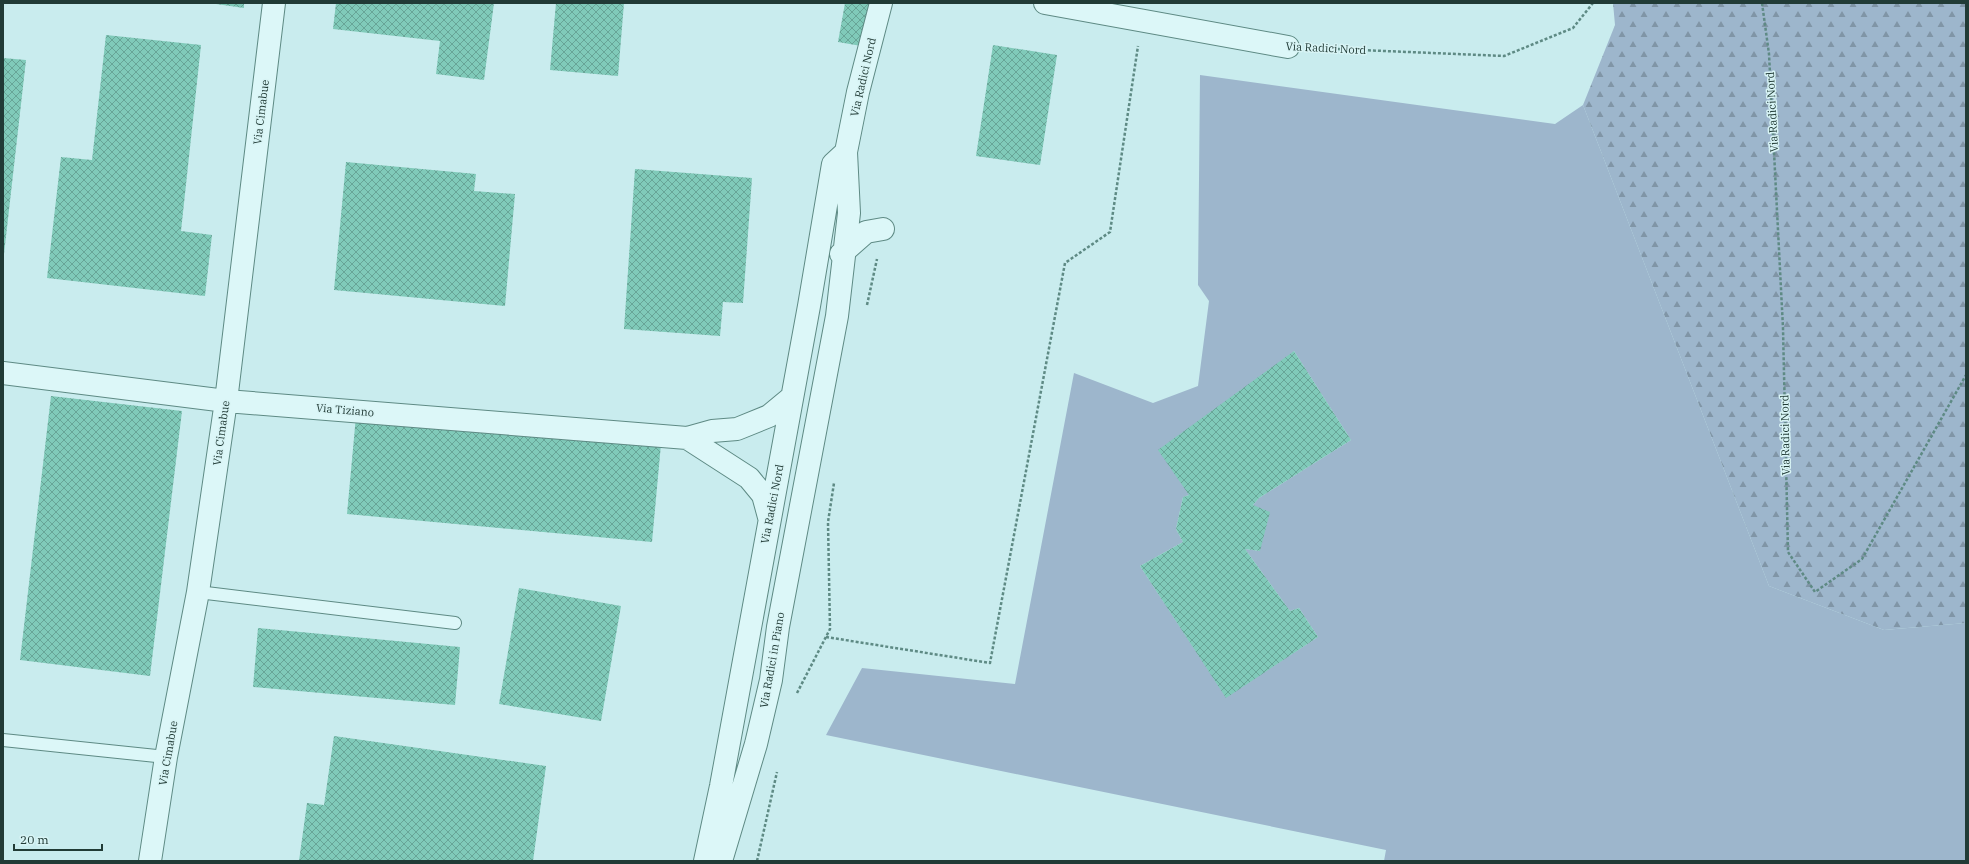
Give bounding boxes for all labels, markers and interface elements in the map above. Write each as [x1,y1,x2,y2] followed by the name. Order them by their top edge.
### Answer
[847,36,879,118] street label: Via Radici Nord
[1285,39,1367,57] street label: Via Radici Nord
[1763,71,1781,153] street label: Via Radici Nord
[250,79,272,145] street label: Via Cimabue
[1777,394,1793,475] street label: Via Radici Nord
[210,400,232,466] street label: Via Cimabue
[315,400,375,420] street label: Via Tiziano
[757,463,787,545] street label: Via Radici Nord
[757,611,787,709] street label: Via Radici in Piano
[155,719,181,786] street label: Via Cimabue
[14,826,102,852] scale bar
[20,832,49,847] text: 20 m

